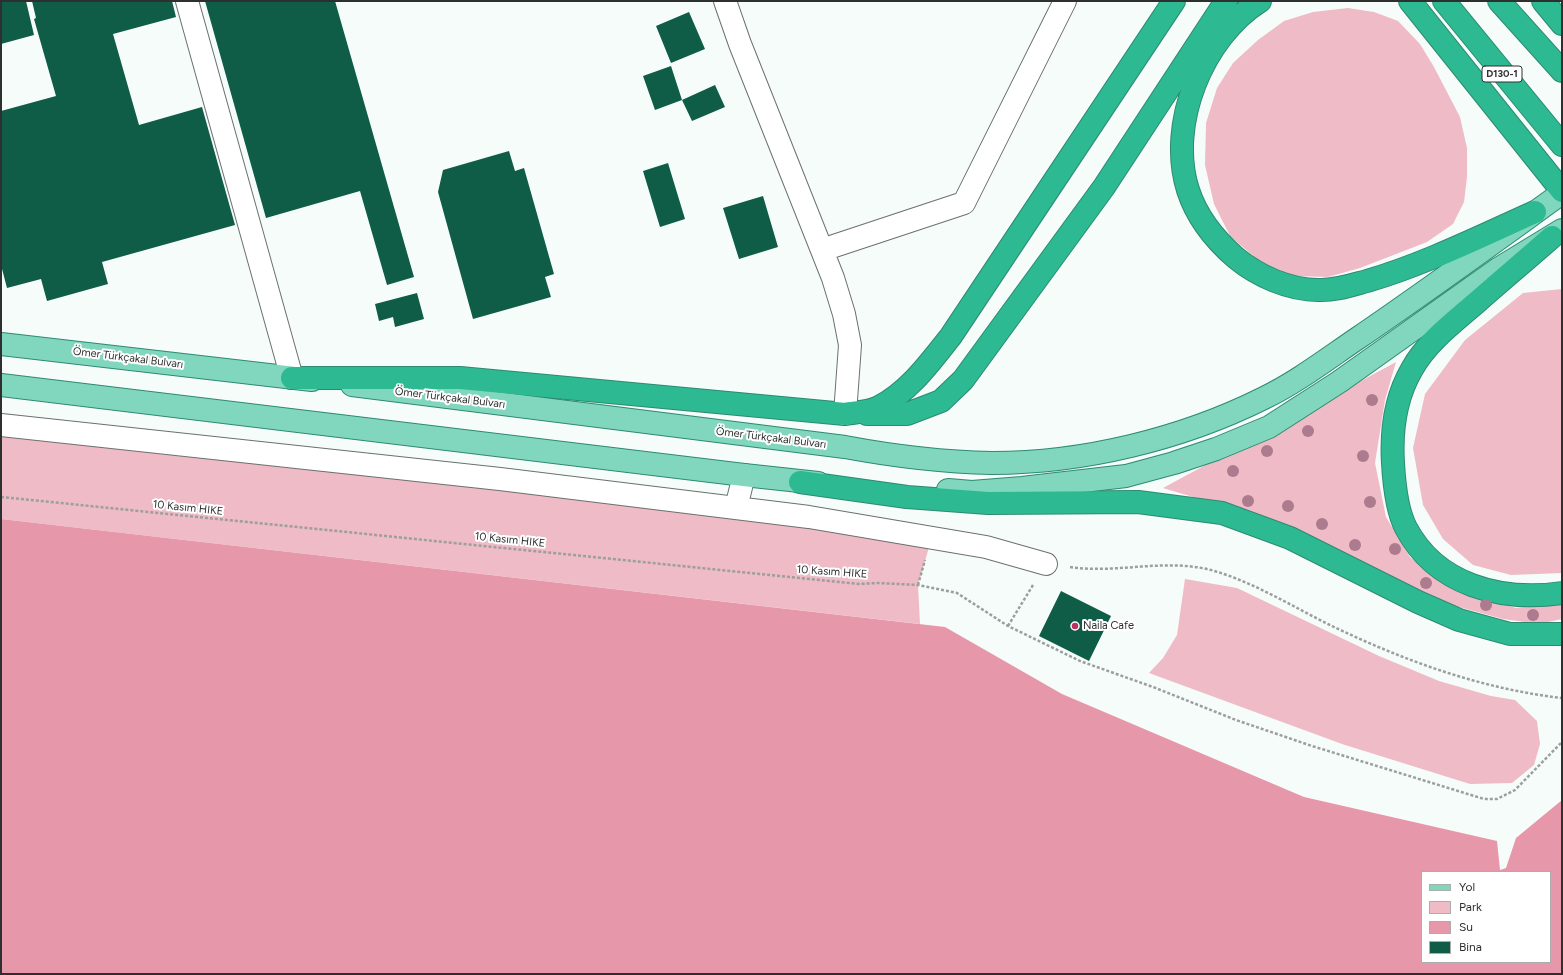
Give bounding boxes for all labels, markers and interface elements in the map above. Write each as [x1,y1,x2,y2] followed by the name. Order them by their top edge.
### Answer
[1482,66,1522,82] road number: D130-1
[72,345,184,371] street label: Ömer Türkçakal Bulvarı
[394,385,506,411] street label: Ömer Türkçakal Bulvarı
[715,425,827,451] street label: Ömer Türkçakal Bulvarı
[152,498,224,518] street label: 10 Kasım HIKE
[474,530,546,550] street label: 10 Kasım HIKE
[796,563,868,581] street label: 10 Kasım HIKE
[1083,619,1134,633] place label: Naila Cafe
[1070,621,1080,631] marker: Naila Cafe
[1421,871,1551,963] legend
[1459,880,1475,894] text: Yol
[1459,900,1482,914] text: Park
[1459,920,1473,934] text: Su
[1459,940,1482,954] text: Bina

